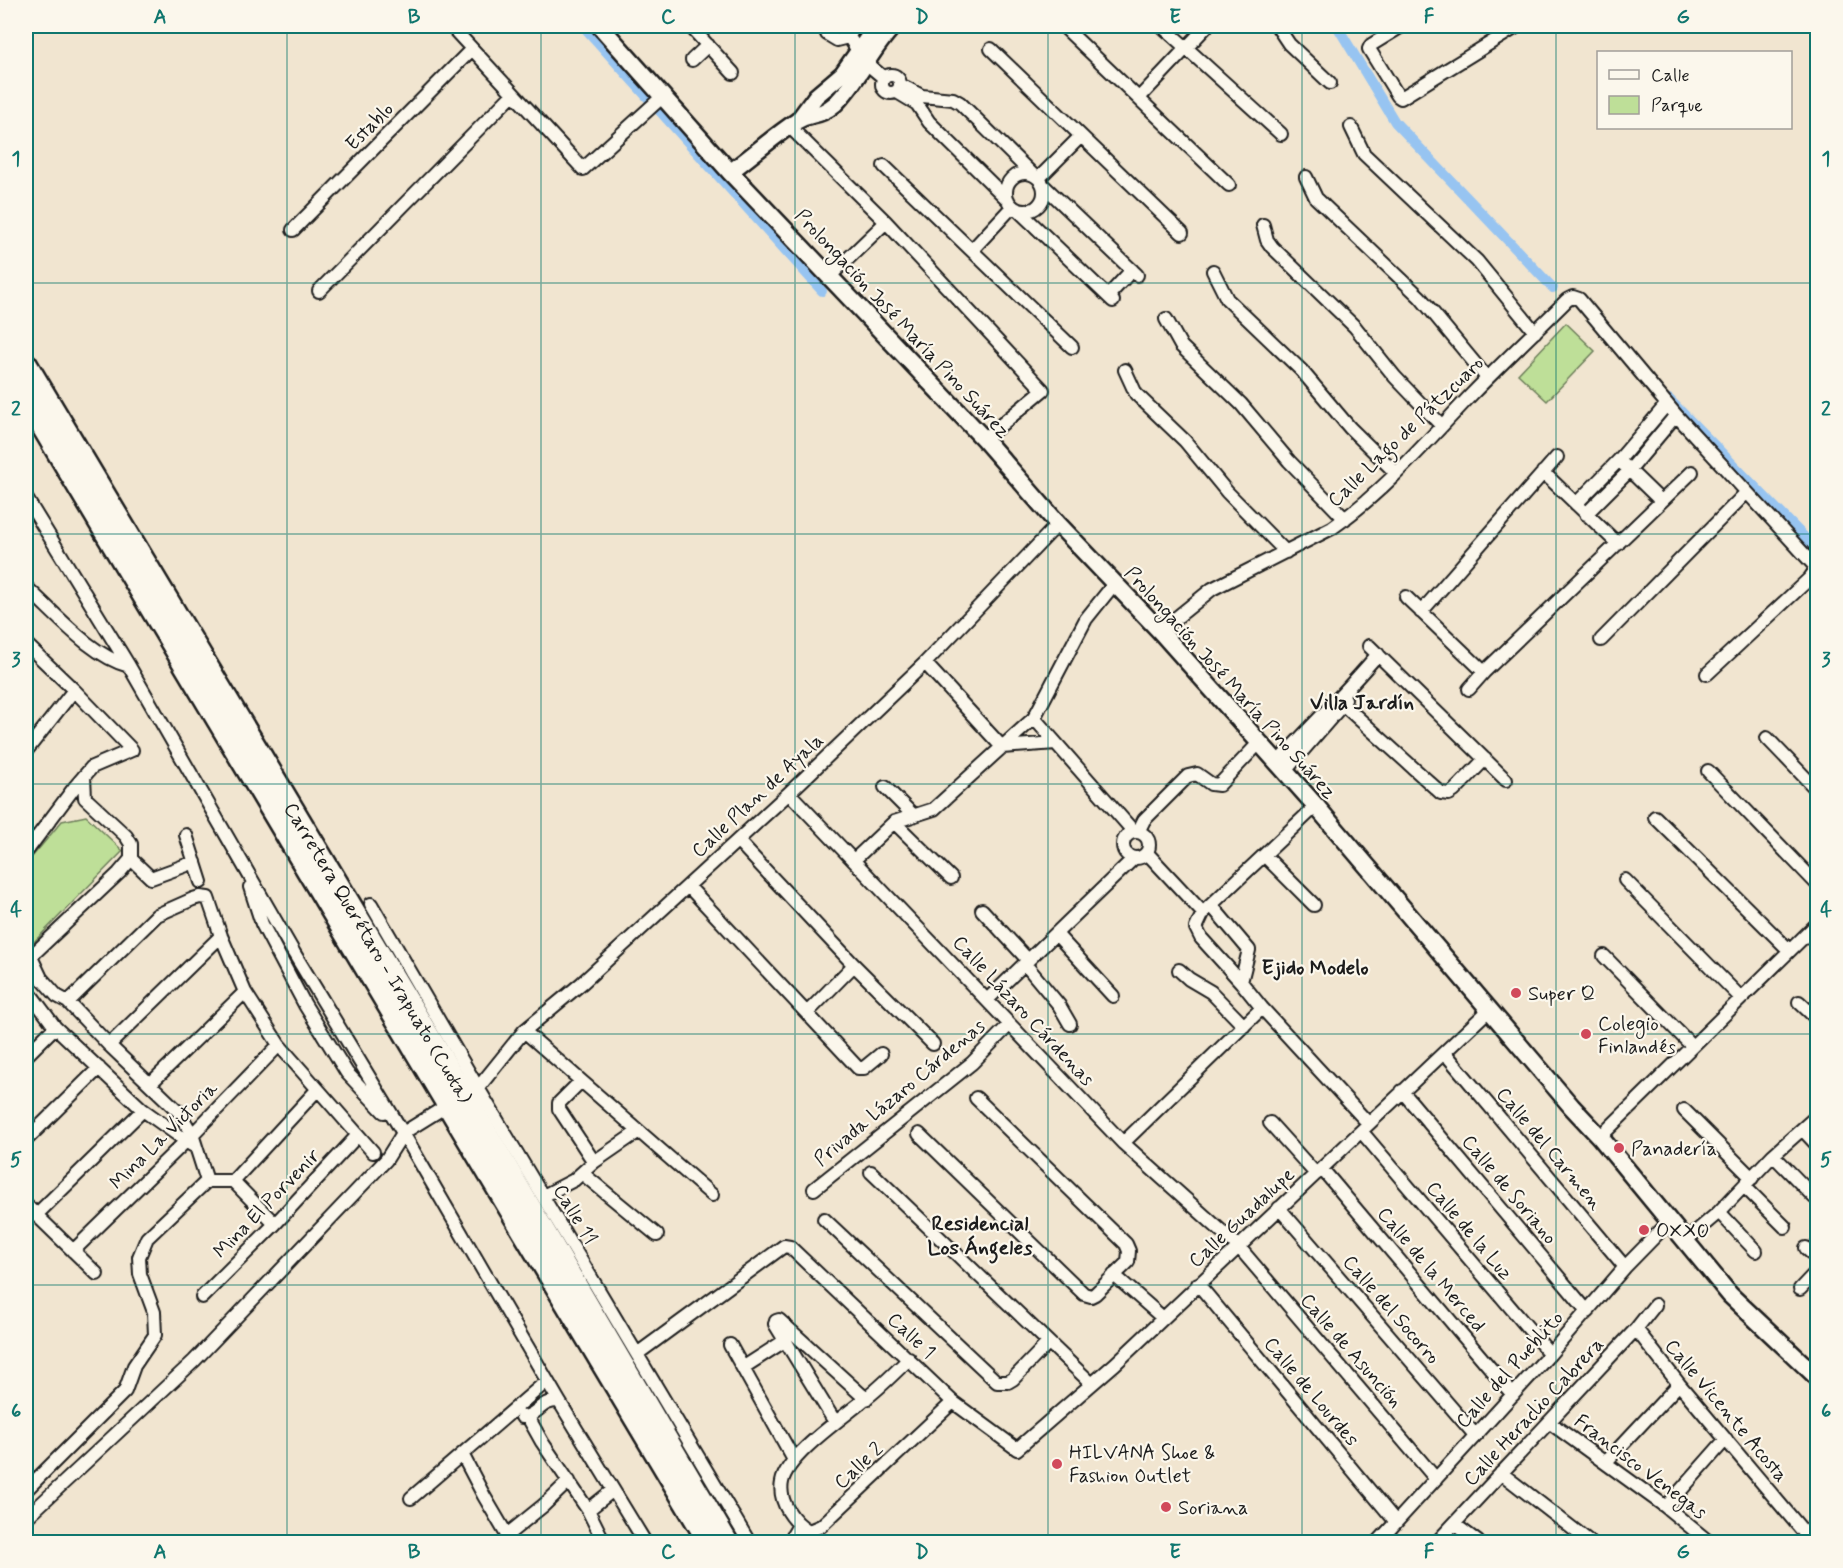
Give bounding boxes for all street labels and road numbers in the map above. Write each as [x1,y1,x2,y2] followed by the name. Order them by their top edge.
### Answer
[340,97,400,157] street label: Establo
[787,203,1016,446] street label: Prolongación José María Pino Suárez
[1322,350,1491,515] street label: Calle Lago de Pátzcuaro
[1117,561,1342,806] street label: Prolongación José María Pino Suárez
[686,728,830,864] street label: Calle Plan de Ayala
[277,798,478,1109] street label: Carretera Querétaro - Irapuato (Cuota)
[946,930,1100,1092] street label: Calle Lázaro Cárdenas
[808,1013,992,1173] street label: Privada Lázaro Cárdenas
[104,1075,225,1196] street label: Mina La Victoria
[1489,1082,1609,1216] street label: Calle del Carmen
[1455,1129,1563,1251] street label: Calle de Soriano
[208,1143,327,1265] street label: Mina El Porvenir
[1183,1162,1301,1274] street label: Calle Guadalupe
[1419,1176,1518,1286] street label: Calle de la Luz
[546,1180,603,1250] street label: Calle 11
[1370,1202,1491,1338] street label: Calle de la Merced
[1336,1250,1446,1370] street label: Calle del Socorro
[1293,1288,1408,1414] street label: Calle de Asunción
[1450,1305,1570,1435] street label: Calle del Pueblito
[881,1307,941,1366] street label: Calle 1
[1257,1331,1365,1453] street label: Calle de Lourdes
[1458,1332,1610,1492] street label: Calle Heraclio Cabrera
[1658,1334,1794,1488] street label: Calle Vicente Acosta
[1567,1408,1712,1527] street label: Francisco Venegas
[829,1436,890,1496] street label: Calle 2

